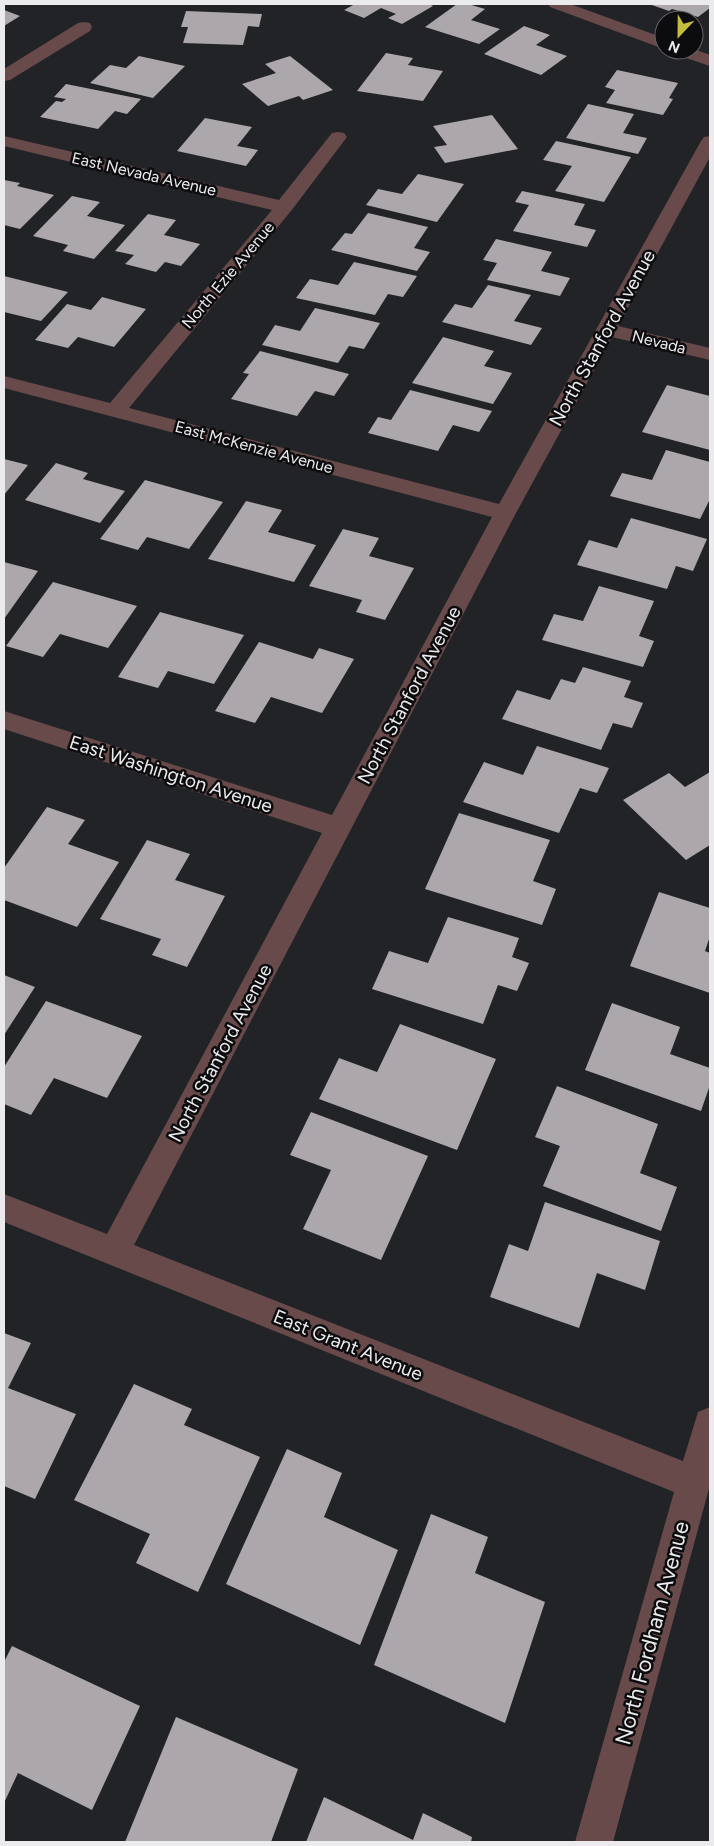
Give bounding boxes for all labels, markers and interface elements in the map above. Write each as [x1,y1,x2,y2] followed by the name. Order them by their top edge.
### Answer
[654,10,704,60] north arrow
[666,37,683,56] text: N
[70,148,218,200] street label: East Nevada Avenue
[178,217,278,332] street label: North Ezie Avenue
[544,246,660,430] street label: North Stanford Avenue
[630,326,688,358] street label: Nevada
[173,417,335,477] street label: East McKenzie Avenue
[352,602,466,788] street label: North Stanford Avenue
[67,730,275,818] street label: East Washington Avenue
[163,960,277,1146] street label: North Stanford Avenue
[270,1305,426,1385] street label: East Grant Avenue
[609,1518,695,1748] street label: North Fordham Avenue

